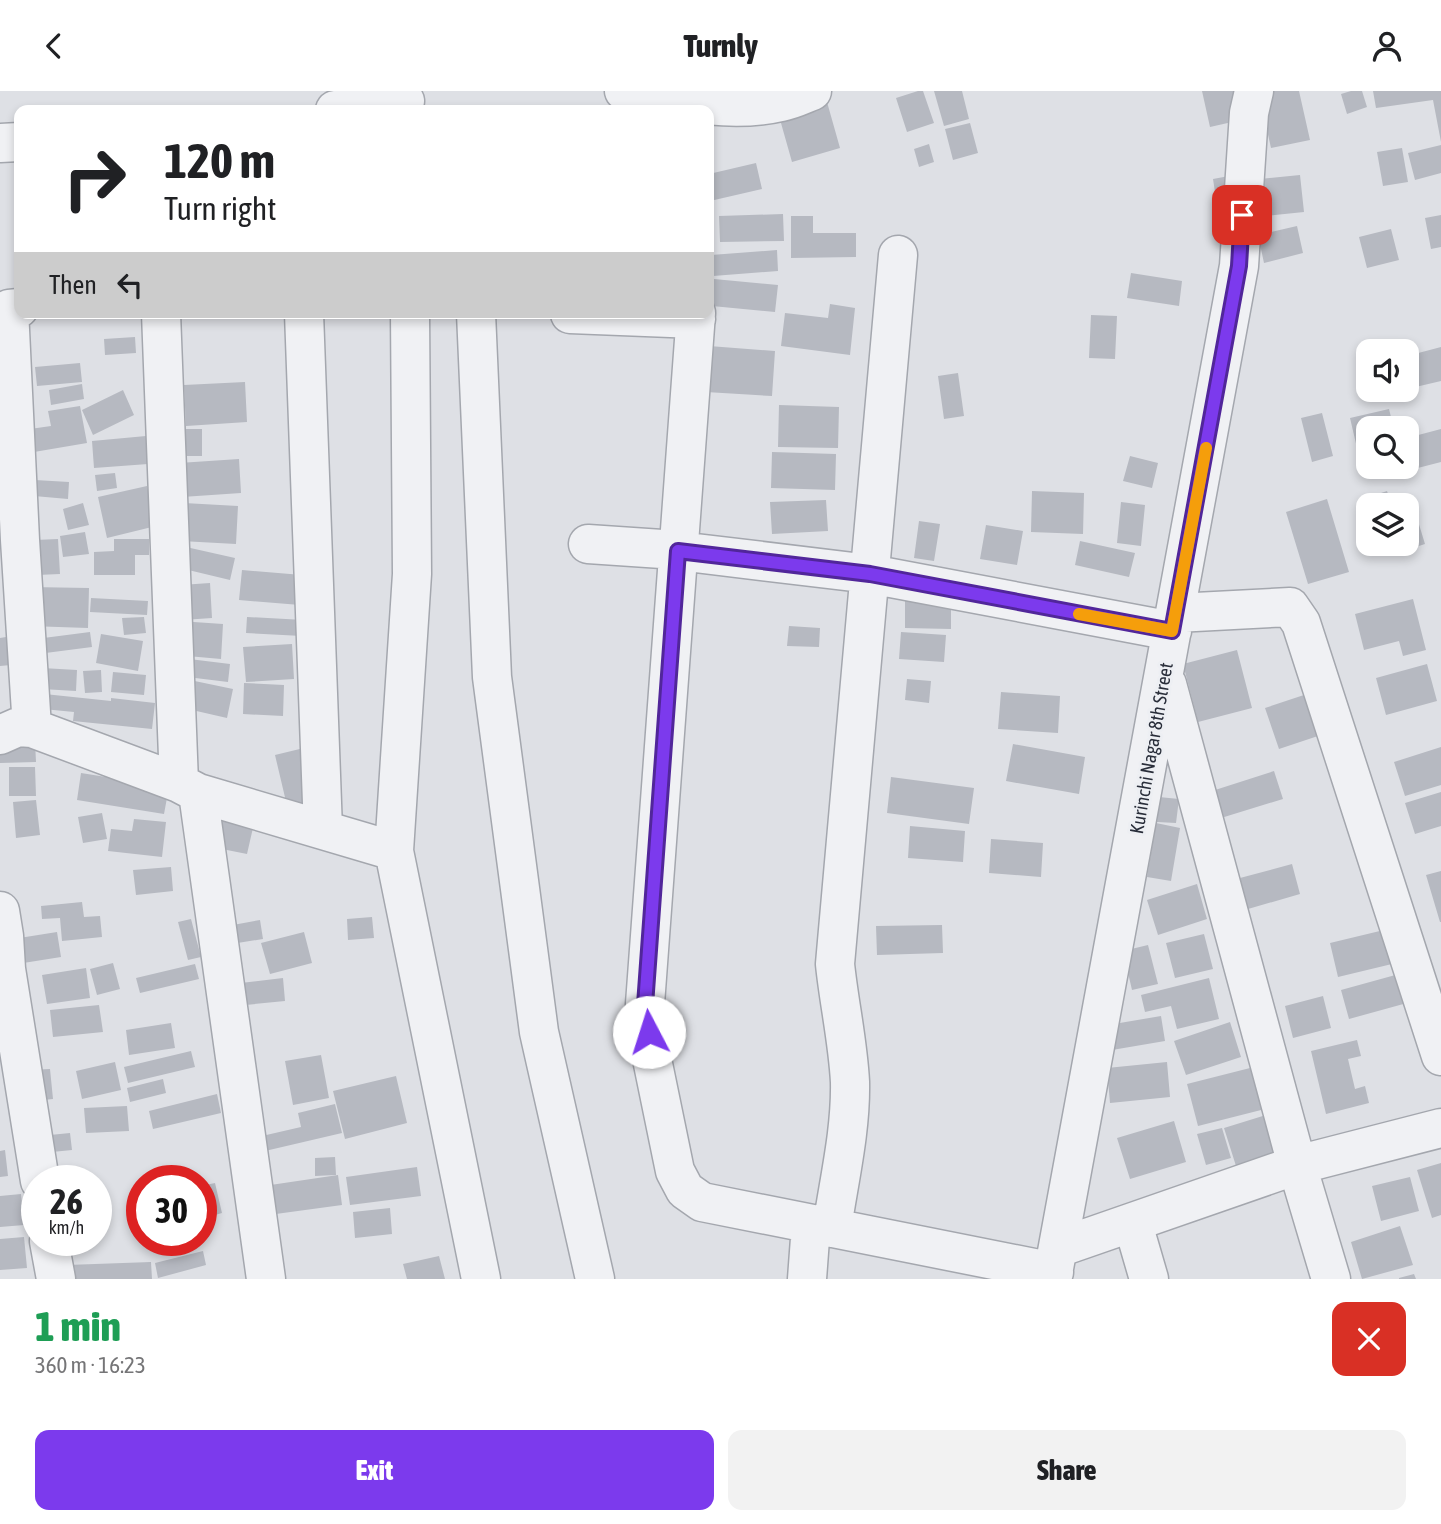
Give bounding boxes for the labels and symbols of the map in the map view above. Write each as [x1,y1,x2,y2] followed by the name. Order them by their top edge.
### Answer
[1212,185,1272,245] pin
[1125,661,1177,835] street label: Kurinchi Nagar 8th Street
[612,995,686,1069] position arrow
[126,1165,217,1256] speed limit sign: 30

